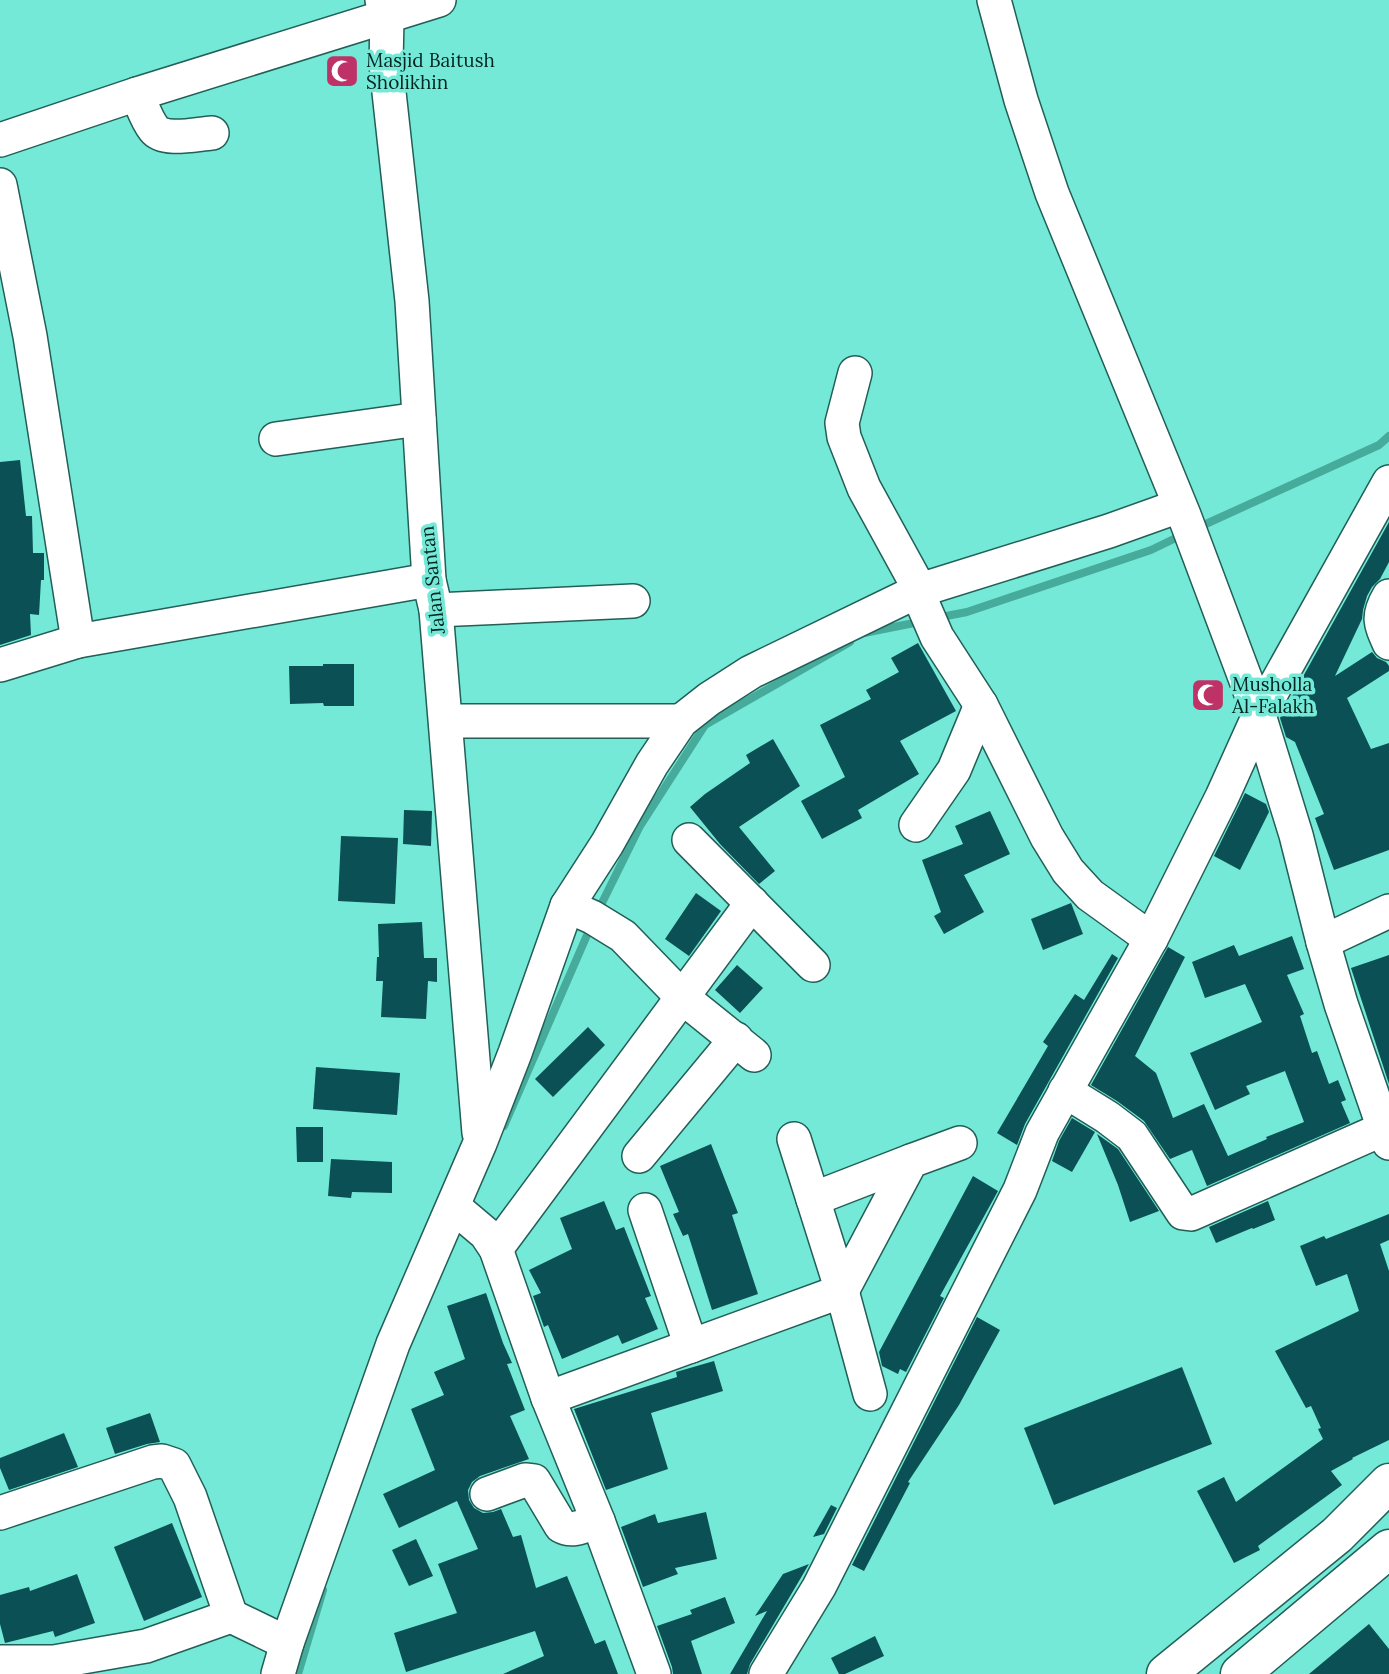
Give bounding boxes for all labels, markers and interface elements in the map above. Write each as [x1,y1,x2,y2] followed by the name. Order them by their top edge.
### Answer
[366,48,495,94] place label: Masjid Baitush Sholikhin
[323,52,361,90] mosque icon: Masjid Baitush Sholikhin
[414,525,450,636] street label: Jalan Santan
[1231,672,1314,718] place label: Musholla Al-Falakh
[1189,676,1227,714] mosque icon: Musholla Al-Falakh

